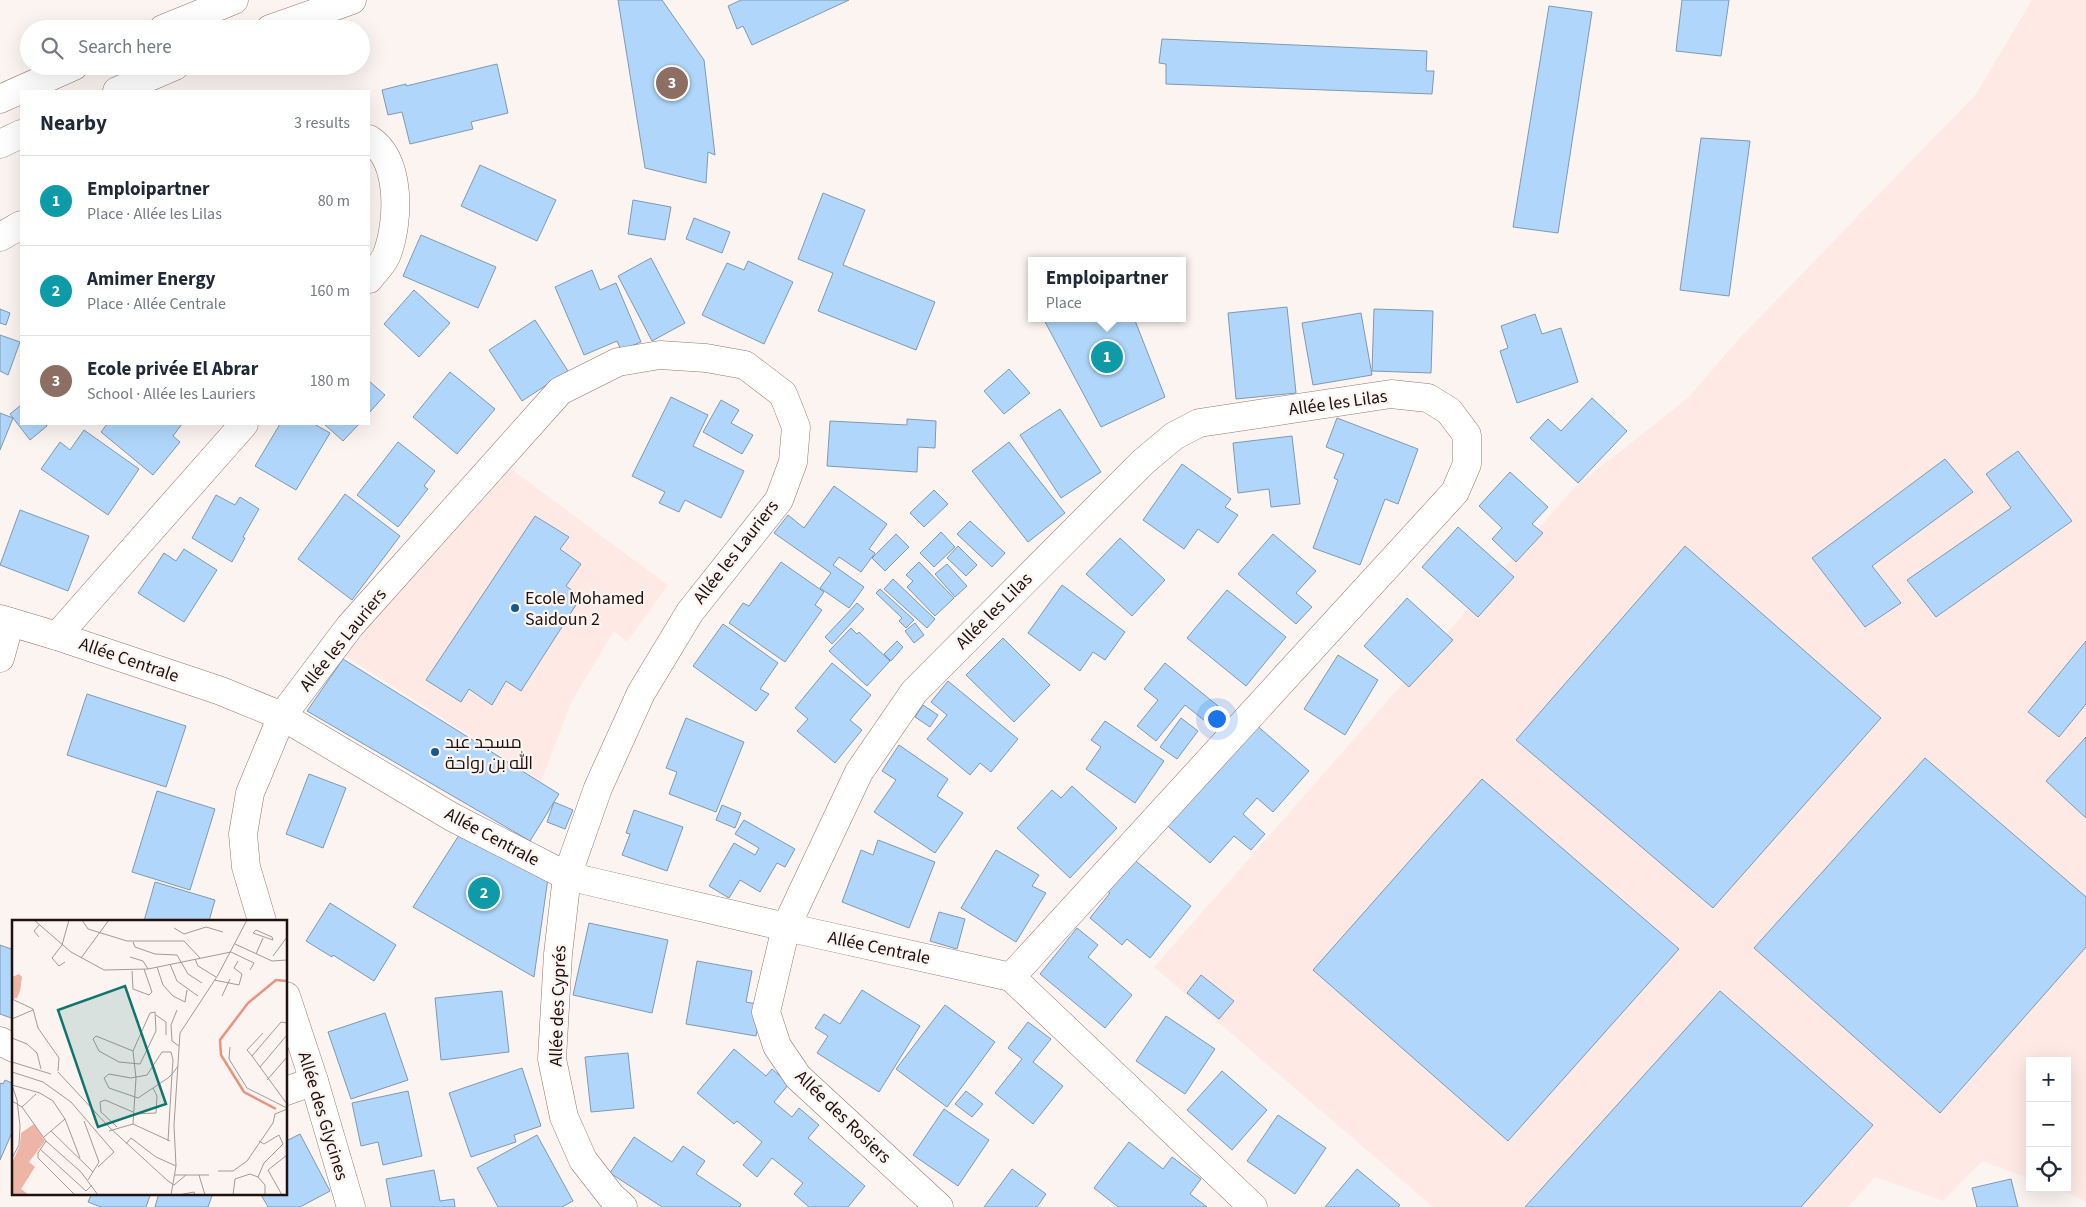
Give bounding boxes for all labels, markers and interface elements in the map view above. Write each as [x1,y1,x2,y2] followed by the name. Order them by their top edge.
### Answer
[20,20,370,75] search box
[38,34,66,62] icon: search
[78,34,172,61] text: Search here
[656,64,688,102] pin: 3
[40,108,107,138] text: Nearby
[294,112,350,134] text: 3 results
[87,176,210,203] text: Emploipartner
[52,190,60,212] text: 1
[318,190,350,212] text: 80 m
[87,203,222,225] text: Place · Allée les Lilas
[1028,257,1186,322] popup
[1046,265,1168,292] text: Emploipartner
[87,266,216,293] text: Amimer Energy
[52,280,60,302] text: 2
[310,280,350,302] text: 160 m
[1046,292,1082,314] text: Place
[87,293,226,315] text: Place · Allée Centrale
[1091,338,1123,376] pin: 1
[87,356,258,383] text: Ecole privée El Abrar
[52,370,60,392] text: 3
[310,370,350,392] text: 180 m
[87,383,255,405] text: School · Allée les Lauriers
[1287,384,1389,422] street label: Allée les Lilas
[687,495,785,609] street label: Allée les Lauriers
[950,567,1038,655] street label: Allée les Lilas
[294,583,392,697] street label: Allée les Lauriers
[525,586,645,632] place label: Ecole Mohamed Saidoun 2
[509,602,521,614] marker: Ecole Mohamed Saidoun 2
[76,631,182,689] street label: Allée Centrale
[1204,706,1230,732] your location
[445,730,533,776] place label: مسجد عبد الله بن رواحة
[429,746,441,758] marker: مسجد عبد الله بن رواحة
[440,802,544,872] street label: Allée Centrale
[468,874,500,912] pin: 2
[12,920,288,1194] inset map
[826,925,933,971] street label: Allée Centrale
[543,945,573,1067] street label: Allée des Cyprés
[292,1049,354,1183] street label: Allée des Glycines
[2026,1057,2071,1192] map controls
[2026,1057,2071,1102] button: +
[789,1065,897,1169] street label: Allée des Rosiers
[2026,1102,2071,1147] button: −
[2026,1147,2071,1192] button: locate

